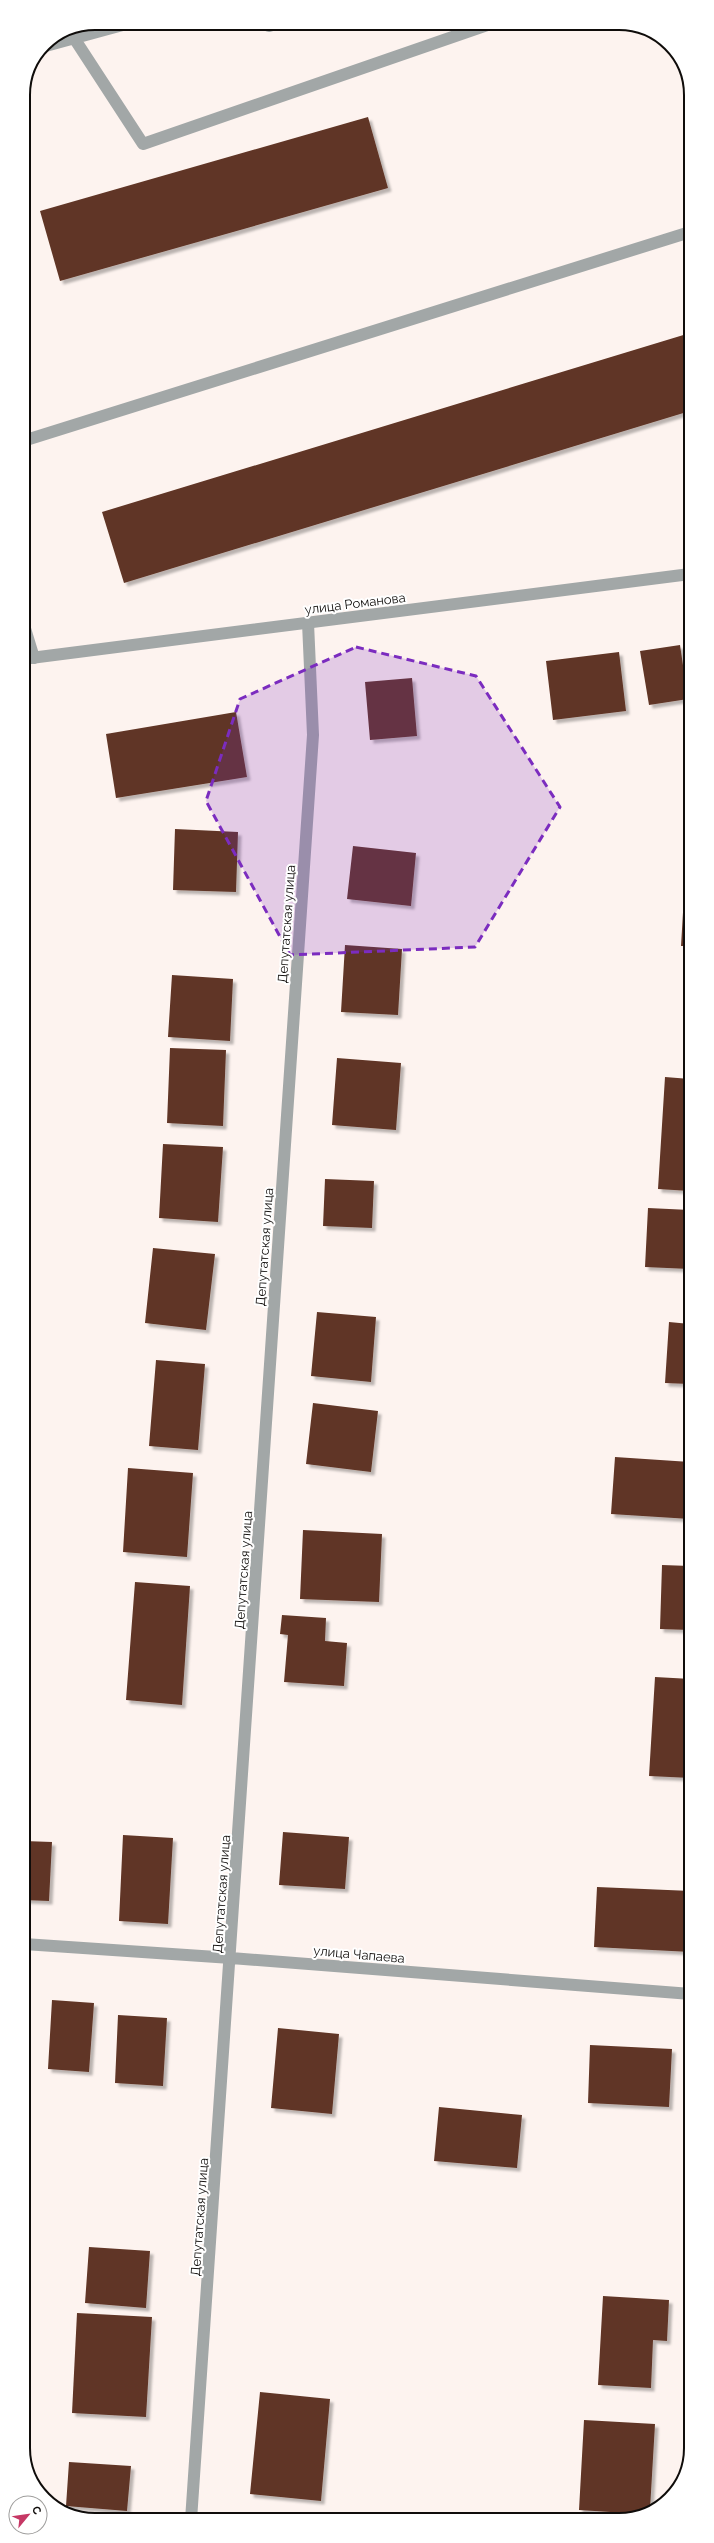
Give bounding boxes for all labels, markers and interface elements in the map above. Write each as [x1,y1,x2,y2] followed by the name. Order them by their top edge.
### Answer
[304,590,406,617] street label: улица Романова
[275,864,298,984] street label: Депутатская улица
[253,1187,276,1307] street label: Депутатская улица
[232,1510,255,1630] street label: Депутатская улица
[210,1834,233,1954] street label: Депутатская улица
[313,1943,405,1966] street label: улица Чапаева
[188,2157,211,2277] street label: Депутатская улица
[8,2495,48,2535] north arrow
[29,2504,44,2517] text: С

